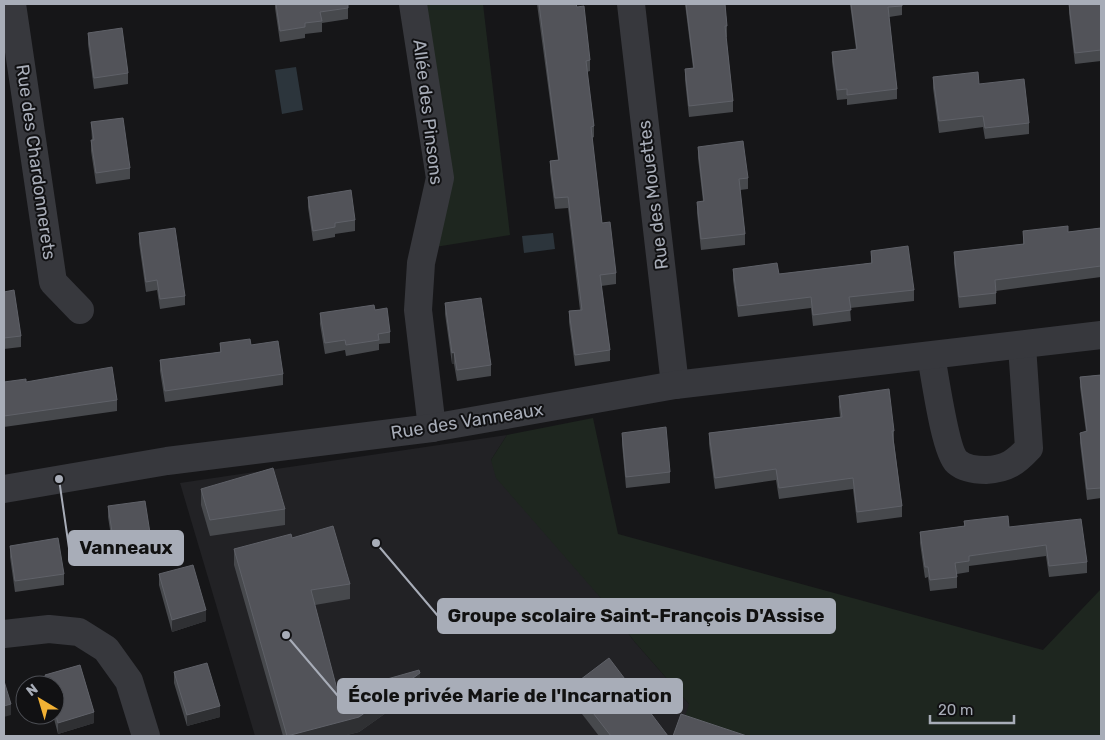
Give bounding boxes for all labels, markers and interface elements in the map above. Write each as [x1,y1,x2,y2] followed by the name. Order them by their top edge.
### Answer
[408,38,448,186] street label: Allée des Pinsons
[11,63,61,261] street label: Rue des Chardonnerets
[633,119,673,271] street label: Rue des Mouettes
[389,398,545,444] street label: Rue des Vanneaux
[69,531,183,565] callout: Vanneaux
[79,536,173,559] text: Vanneaux
[438,599,835,633] callout: Groupe scolaire Saint-François D'Assise
[448,604,824,627] text: Groupe scolaire Saint-François D'Assise
[15,675,65,725] north arrow
[338,679,682,713] callout: École privée Marie de l'Incarnation
[23,680,42,700] text: N
[348,684,672,707] text: École privée Marie de l'Incarnation
[930,692,1014,724] scale bar
[938,701,973,719] text: 20 m

